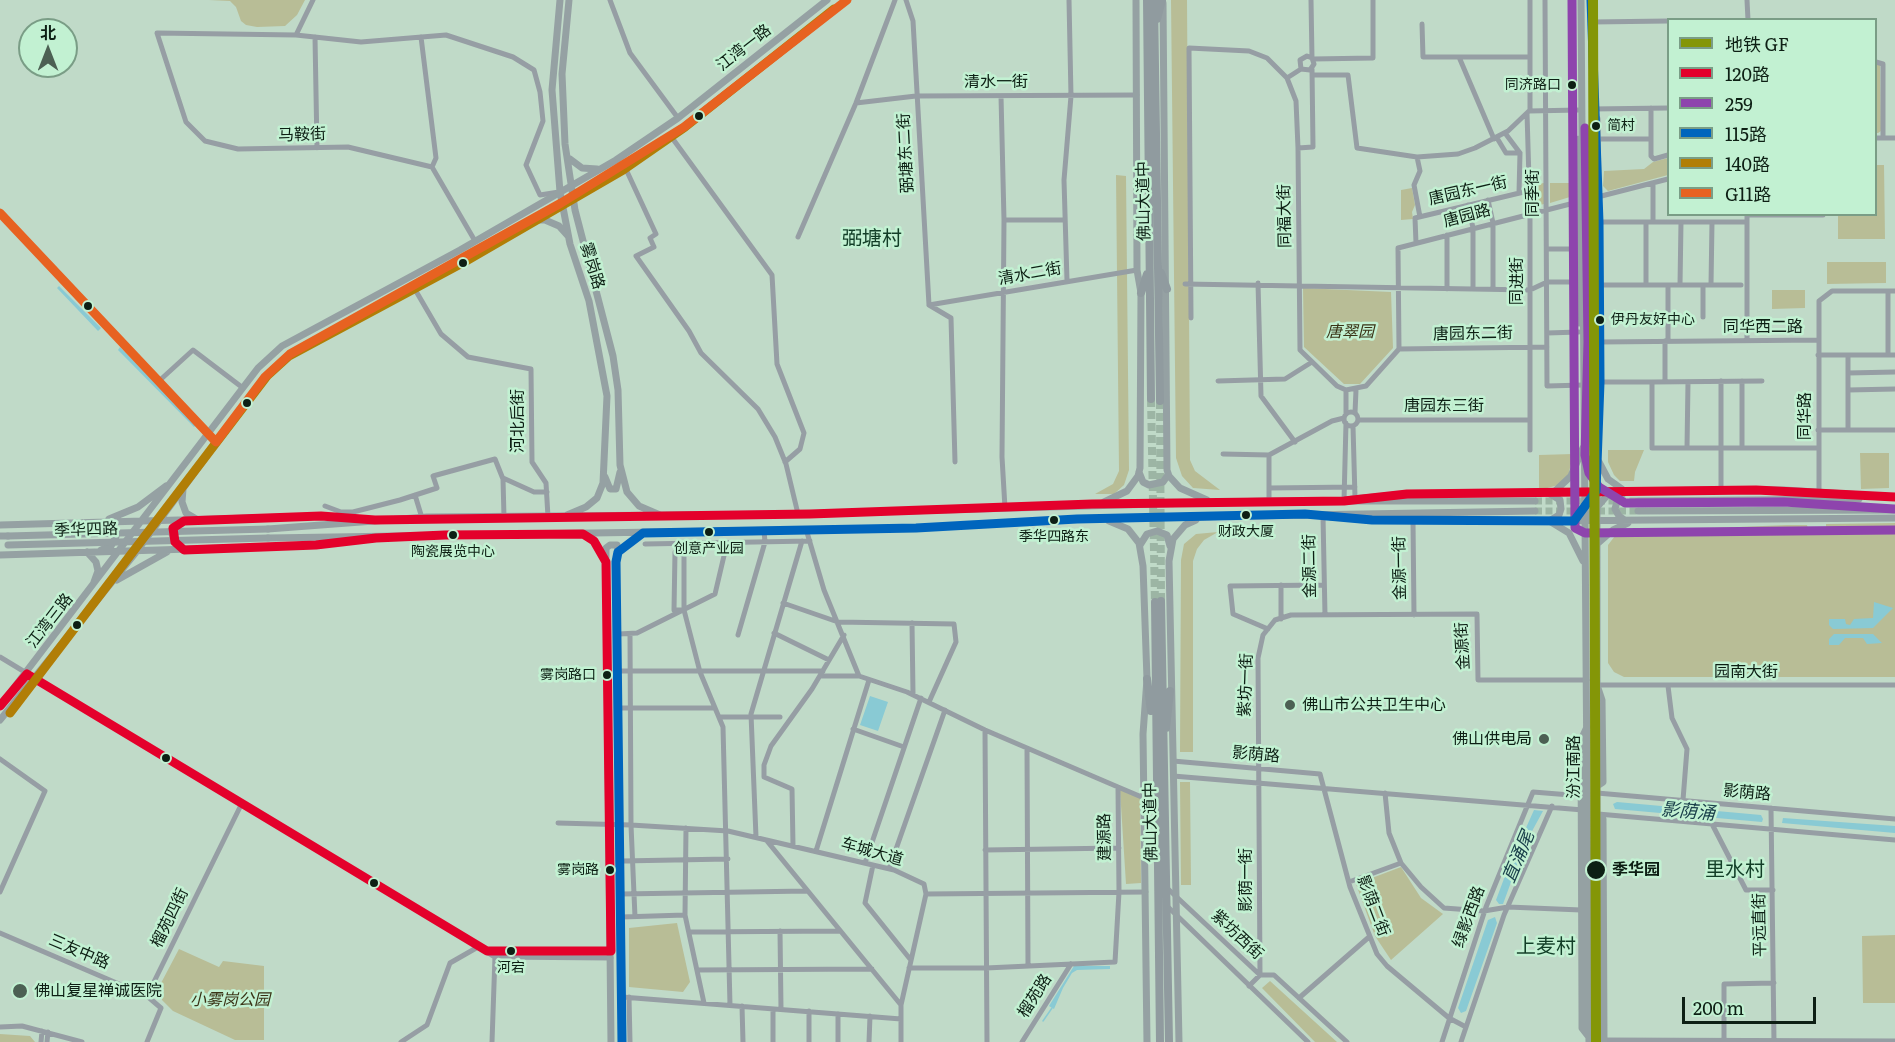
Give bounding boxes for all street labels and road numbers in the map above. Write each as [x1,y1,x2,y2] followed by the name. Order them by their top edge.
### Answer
[713,21,775,75] street label: 江湾一路
[964,72,1028,92] street label: 清水一街
[894,113,918,193] street label: 弼塘东二街
[278,125,326,145] street label: 马鞍街
[1134,161,1154,241] street label: 佛山大道中
[1523,169,1543,217] street label: 同季街
[1427,173,1509,209] street label: 唐园东一街
[1275,184,1295,248] street label: 同福大街
[1441,201,1493,231] street label: 唐园路
[576,240,608,292] street label: 雾岗路
[1507,257,1527,305] street label: 同进街
[997,259,1063,289] street label: 清水二街
[1723,317,1803,337] street label: 同华西二路
[1433,324,1513,344] street label: 唐园东二街
[508,389,528,453] street label: 河北后街
[1795,392,1815,440] street label: 同华路
[1404,396,1484,416] street label: 唐园东三街
[54,519,118,541] street label: 季华四路
[1300,534,1320,598] street label: 金源二街
[1390,536,1410,600] street label: 金源一街
[23,590,77,652] street label: 江湾三路
[1452,622,1474,670] street label: 金源街
[1235,653,1257,717] street label: 紫坊一街
[1714,662,1778,682] street label: 园南大街
[1564,735,1584,799] street label: 汾江南路
[1231,743,1281,767] street label: 影荫路
[1722,781,1772,805] street label: 影荫路
[1141,782,1161,862] street label: 佛山大道中
[1095,813,1115,861] street label: 建源路
[839,834,905,870] street label: 车城大道
[1236,848,1256,912] street label: 影荫一街
[1353,873,1393,939] street label: 影荫二街
[1449,884,1489,950] street label: 绿影西路
[147,885,193,951] street label: 榴苑四街
[1750,893,1770,957] street label: 平远直街
[1207,906,1267,964] street label: 紫坊西街
[46,931,112,973] street label: 三友中路
[1014,971,1056,1021] street label: 榴苑路

